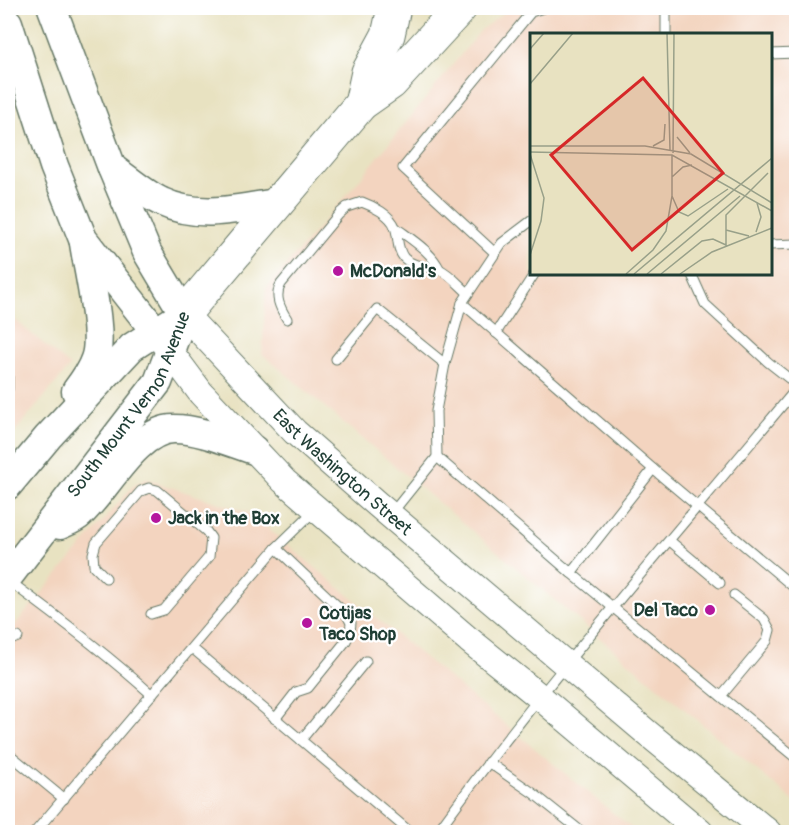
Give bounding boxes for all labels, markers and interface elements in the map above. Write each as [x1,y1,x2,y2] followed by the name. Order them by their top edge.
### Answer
[530,33,771,274] inset map
[350,260,437,283] place label: McDonald's
[331,264,345,278] marker: McDonald's
[62,308,195,502] street label: South Mount Vernon Avenue
[268,404,417,541] street label: East Washington Street
[168,507,280,530] place label: Jack in the Box
[149,511,163,525] marker: Jack in the Box
[634,599,698,622] place label: Del Taco
[318,602,397,646] place label: Cotijas Taco Shop
[703,603,717,617] marker: Del Taco
[300,616,314,630] marker: Cotijas Taco Shop

